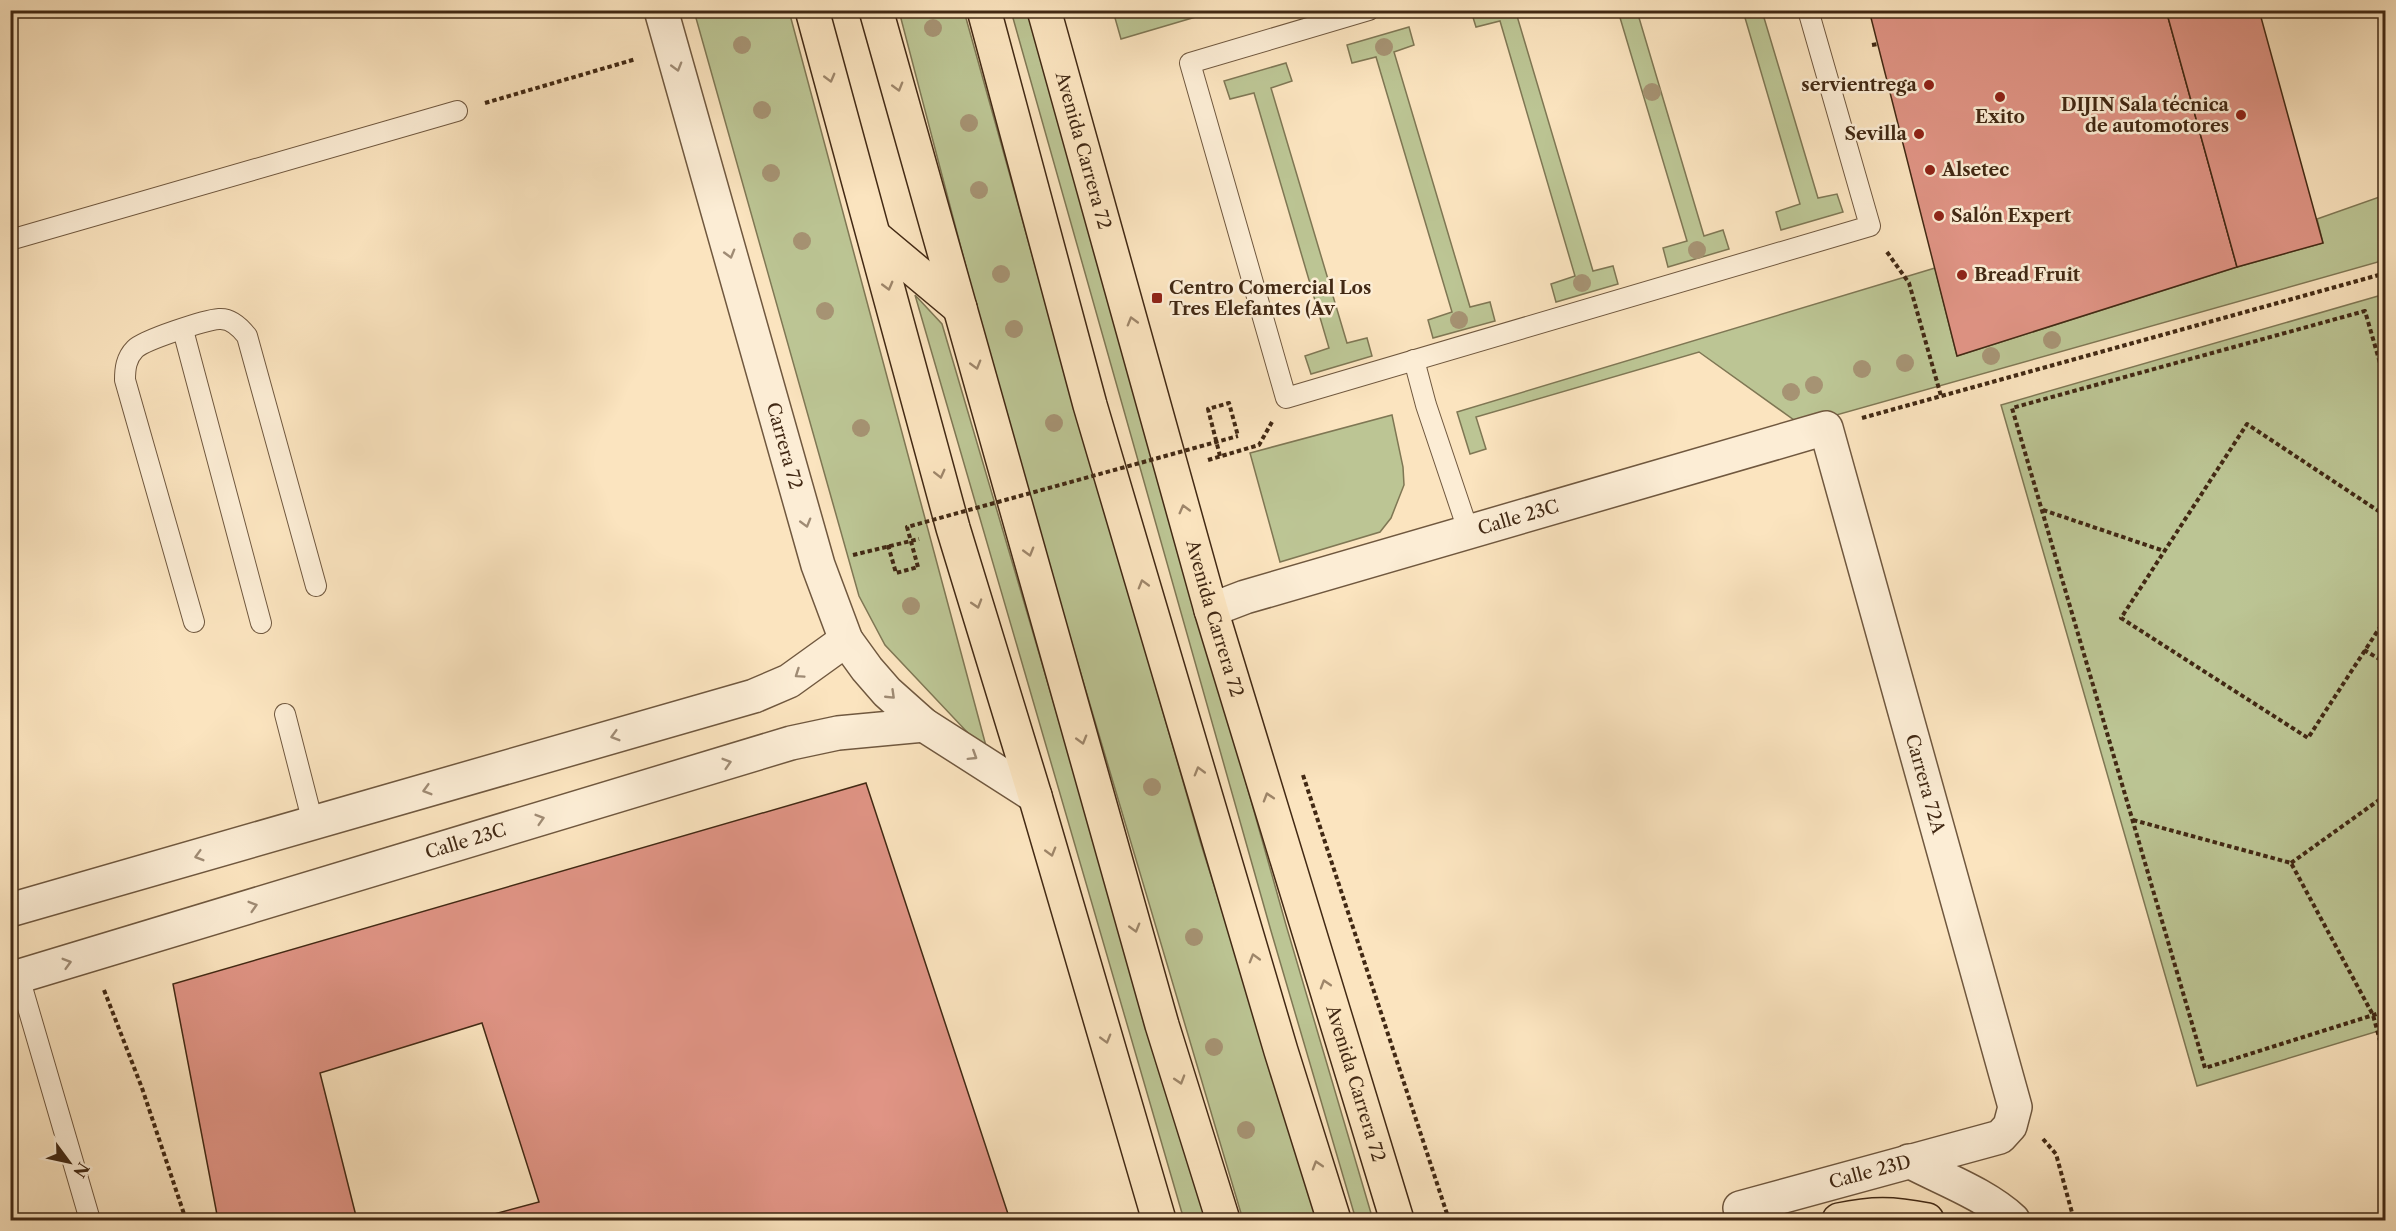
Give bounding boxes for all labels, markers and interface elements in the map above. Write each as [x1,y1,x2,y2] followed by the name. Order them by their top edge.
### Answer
[670,61,682,72] one-way arrow
[1050,68,1116,232] street label: Avenida Carrera 72
[823,73,836,83] one-way arrow
[1801,74,1918,96] place label: servientrega
[1922,78,1936,92] marker: servientrega
[890,82,903,92] one-way arrow
[1993,90,2007,104] marker: Exito
[2061,94,2230,137] place label: DIJIN Sala técnica de automotores
[1975,106,2025,128] place label: Exito
[2234,108,2248,122] marker: DIJIN Sala técnica de automotores
[1845,123,1908,145] place label: Sevilla
[1912,127,1926,141] marker: Sevilla
[1941,159,2009,181] place label: Alsetec
[1923,163,1937,177] marker: Alsetec
[1951,205,2072,227] place label: Salón Expert
[1932,209,1946,223] marker: Salón Expert
[723,248,735,259] one-way arrow
[1974,264,2081,286] place label: Bread Fruit
[1955,268,1969,282] marker: Bread Fruit
[1169,277,1371,320] place label: Centro Comercial Los Tres Elefantes (Av
[881,280,893,291] one-way arrow
[1150,291,1164,305] marker: Centro Comercial Los Tres Elefantes (Av
[1127,316,1139,327] one-way arrow
[969,359,981,370] one-way arrow
[762,400,807,492] street label: Carrera 72
[932,469,945,479] one-way arrow
[1475,495,1561,540] street label: Calle 23C
[1178,504,1191,514] one-way arrow
[799,517,811,528] one-way arrow
[1181,537,1248,700] street label: Avenida Carrera 72
[1022,546,1034,557] one-way arrow
[1138,579,1150,590] one-way arrow
[970,598,982,609] one-way arrow
[794,667,805,678] one-way arrow
[884,688,895,699] one-way arrow
[610,729,621,741] one-way arrow
[1901,732,1950,837] street label: Carrera 72A
[1075,734,1087,745] one-way arrow
[967,749,977,761] one-way arrow
[721,758,732,770] one-way arrow
[1194,766,1206,777] one-way arrow
[422,783,432,796] one-way arrow
[1263,792,1275,803] one-way arrow
[534,814,545,826] one-way arrow
[423,819,509,864] street label: Calle 23C
[1044,846,1056,857] one-way arrow
[195,849,205,861] one-way arrow
[247,901,258,913] one-way arrow
[1128,922,1140,932] one-way arrow
[1249,953,1261,964] one-way arrow
[61,958,72,970] one-way arrow
[1320,979,1332,990] one-way arrow
[1321,1002,1390,1165] street label: Avenida Carrera 72
[1099,1033,1111,1044] one-way arrow
[1173,1074,1185,1085] one-way arrow
[39,1132,99,1192] north arrow
[1827,1151,1913,1193] street label: Calle 23D
[69,1159,94,1182] text: N
[1312,1160,1324,1171] one-way arrow

